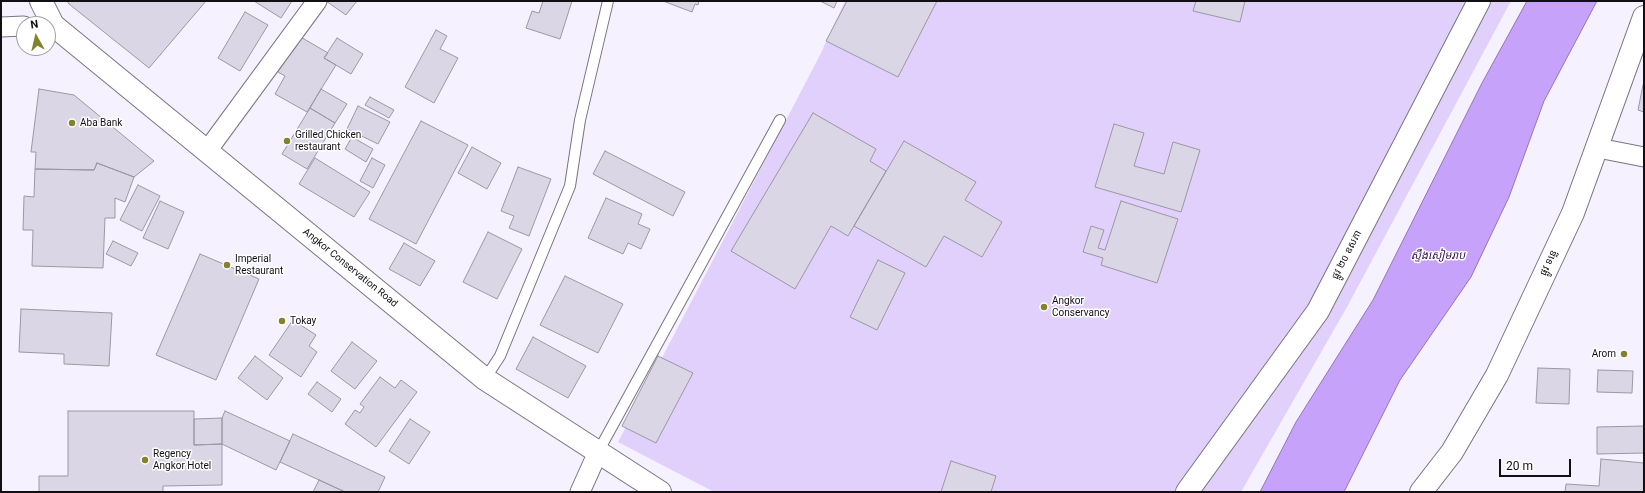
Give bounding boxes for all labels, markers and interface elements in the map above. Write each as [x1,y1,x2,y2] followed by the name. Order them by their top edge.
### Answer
[16,16,56,56] north arrow
[30,18,39,32] text: N
[80,117,122,129] place label: Aba Bank
[67,118,77,128] marker: Aba Bank
[295,129,361,152] place label: Grilled Chicken restaurant
[282,136,292,146] marker: Grilled Chicken restaurant
[300,226,400,310] street label: Angkor Conservation Road
[1330,229,1364,281] street label: ផ្លូវ ២០ ឧសភា
[1538,248,1560,278] street label: ផ្លូវ ទន្លេ
[1411,249,1465,263] water label: ស្ទឹងសៀមរាប
[235,253,283,276] place label: Imperial Restaurant
[222,260,232,270] marker: Imperial Restaurant
[1052,295,1109,318] place label: Angkor Conservancy
[1039,302,1049,312] marker: Angkor Conservancy
[290,315,316,327] place label: Tokay
[277,316,287,326] marker: Tokay
[1592,348,1616,360] place label: Arom
[1619,349,1629,359] marker: Arom
[153,448,211,472] place label: Regency Angkor Hotel
[1501,451,1573,477] scale bar
[140,455,150,465] marker: Regency Angkor Hotel
[1506,459,1533,473] text: 20 m

